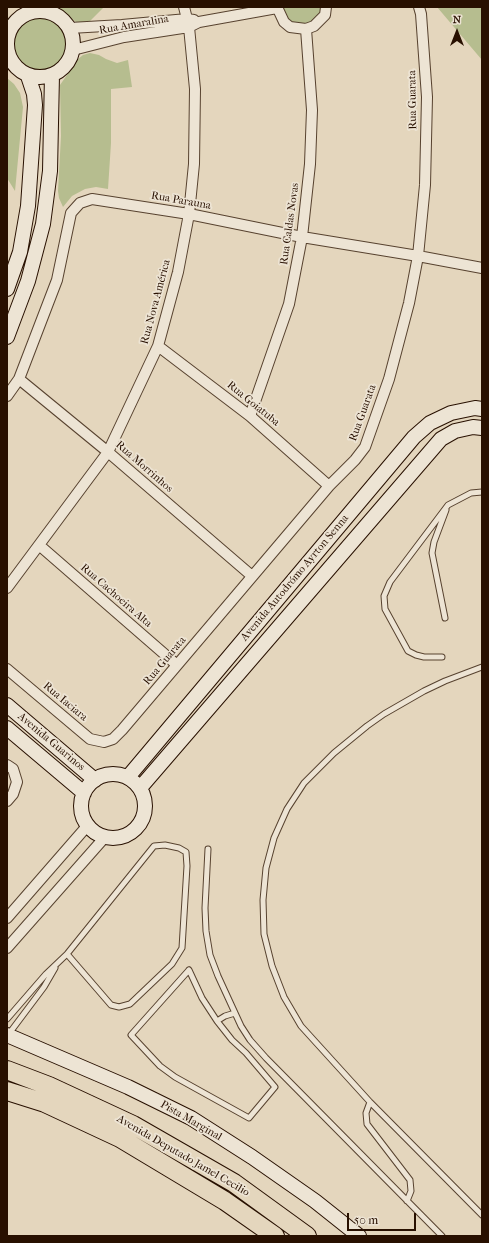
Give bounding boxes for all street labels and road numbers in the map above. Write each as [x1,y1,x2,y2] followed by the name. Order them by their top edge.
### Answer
[98,12,170,38] street label: Rua Amaralina
[406,70,420,130] street label: Rua Guarata
[278,182,302,266] street label: Rua Caldas Novas
[150,189,212,213] street label: Rua Parauna
[138,258,174,346] street label: Rua Nova América
[224,379,282,429] street label: Rua Goiatuba
[347,383,379,443] street label: Rua Guarata
[113,439,175,495] street label: Rua Morrinhos
[238,512,352,644] street label: Avenida Autodrómo Ayrton Senna
[78,561,154,631] street label: Rua Cachoeira Alta
[141,634,189,688] street label: Rua Guarata
[40,680,90,724] street label: Rua Iaciara
[15,710,87,774] street label: Avenida Guarinos
[158,1098,224,1144] street label: Pista Marginal
[114,1113,252,1199] street label: Avenida Deputado Jamel Cecilio

